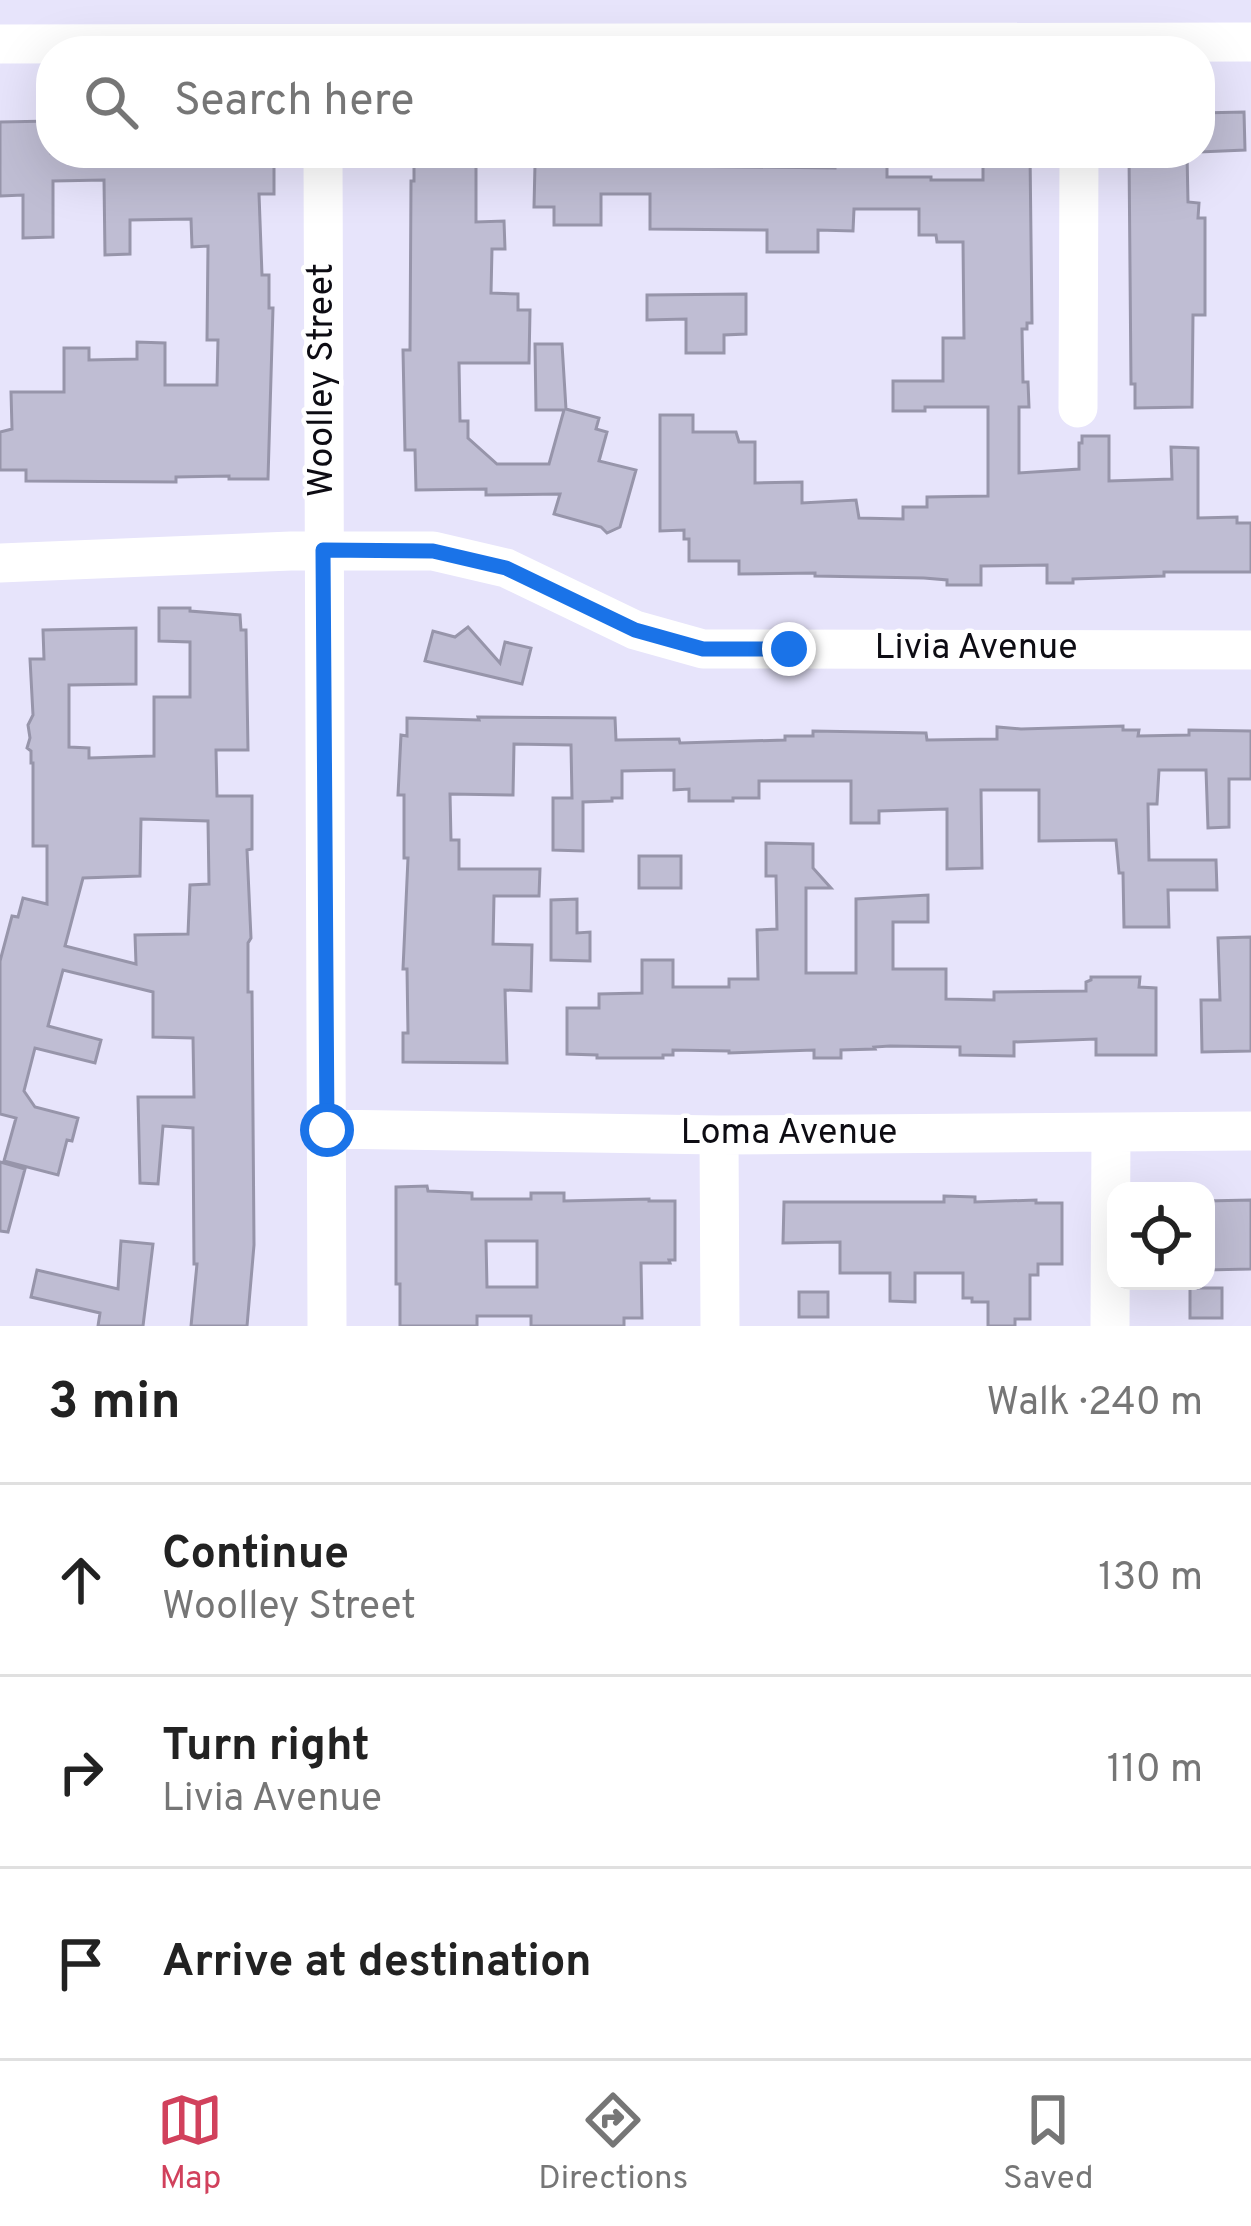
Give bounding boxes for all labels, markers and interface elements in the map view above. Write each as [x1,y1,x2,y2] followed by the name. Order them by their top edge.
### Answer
[36,36,1215,168] search box
[78,69,144,135] icon: search
[174,74,414,131] text: Search here
[300,263,346,497] street label: Woolley Street
[762,622,816,676] route end
[874,626,1078,672] street label: Livia Avenue
[300,1103,354,1157] route start
[680,1111,898,1157] street label: Loma Avenue
[1107,1182,1215,1290] map controls
[1107,1182,1215,1290] button: locate
[48,1372,181,1437] text: 3 min
[987,1380,1203,1429] text: Walk · 240 m
[162,1527,349,1584] text: Continue
[48,1547,114,1613] icon: ahead
[1098,1555,1203,1604] text: 130 m
[162,1584,416,1633] text: Woolley Street
[162,1719,370,1776] text: Turn right
[48,1739,114,1805] icon: right
[1107,1747,1203,1796] text: 110 m
[162,1776,382,1825] text: Livia Avenue
[48,1931,114,1997] icon: arrive
[162,1935,592,1992] text: Arrive at destination
[157,2087,223,2201] tab: Map
[538,2087,688,2201] tab: Directions
[1003,2087,1094,2201] tab: Saved

